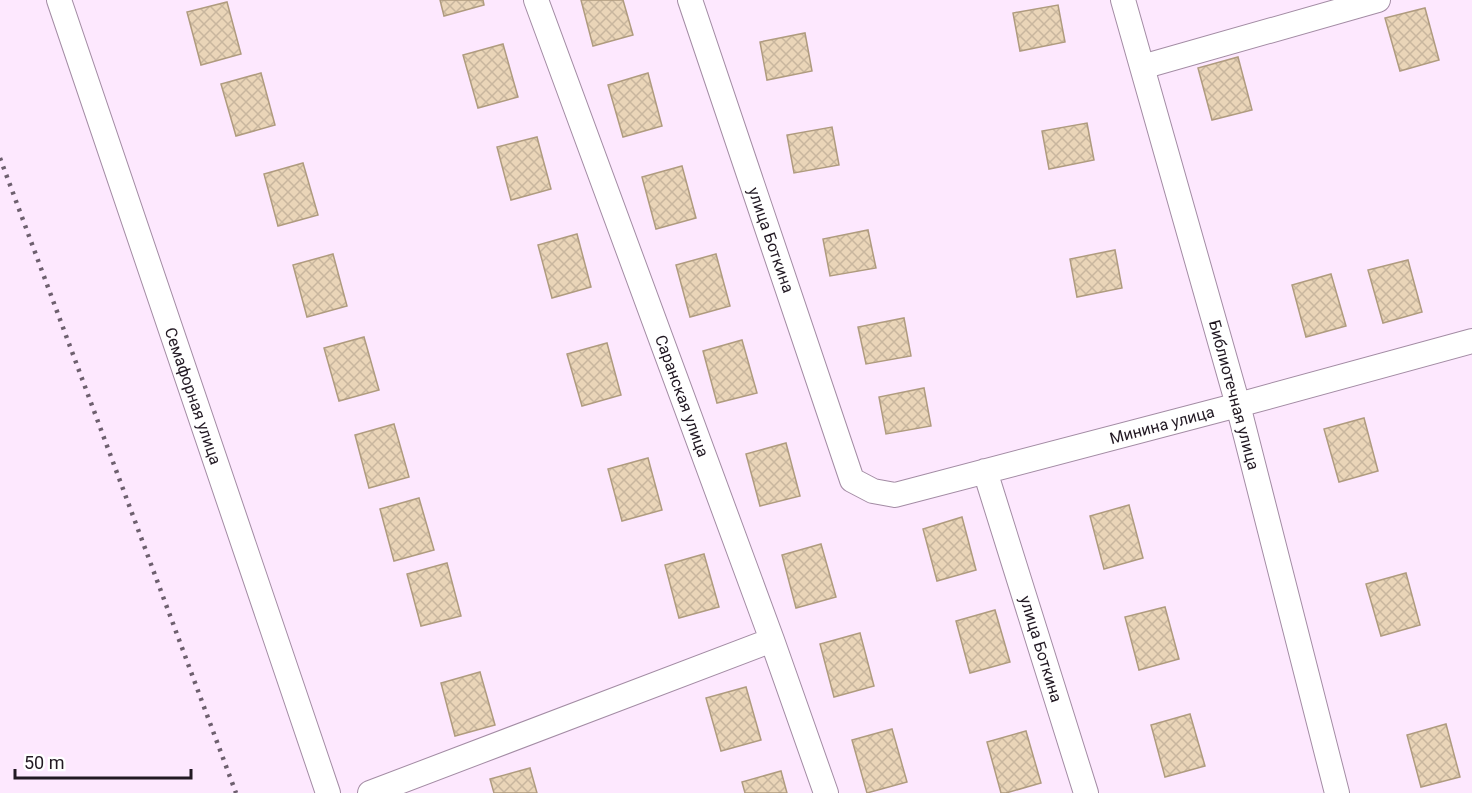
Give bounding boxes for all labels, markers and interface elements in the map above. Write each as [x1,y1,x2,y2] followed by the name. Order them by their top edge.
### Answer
[744,185,798,295] street label: улица Боткина
[1205,318,1263,472] street label: Библиотечная улица
[161,325,225,467] street label: Семафорная улица
[651,332,713,460] street label: Саранская улица
[1108,402,1216,448] street label: Минина улица
[1016,593,1066,705] street label: улица Боткина
[15,742,190,780] scale bar
[24,752,64,773] text: 50 m

